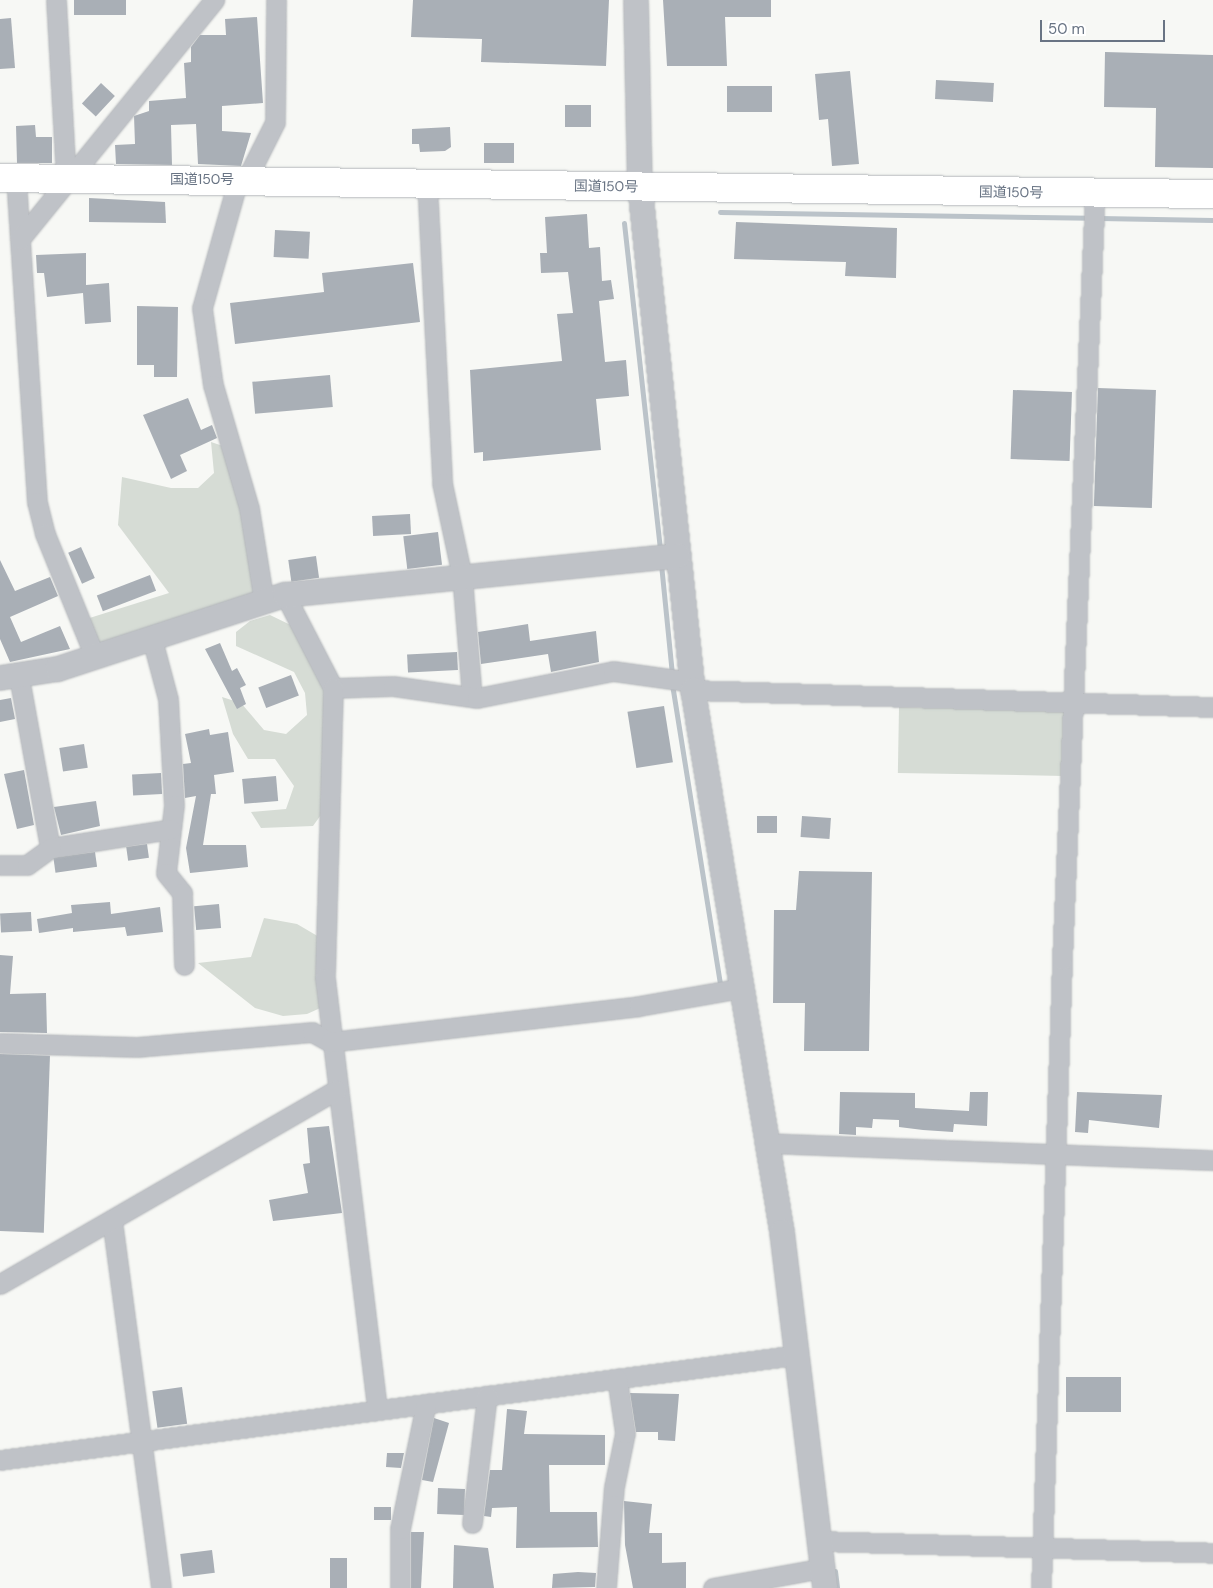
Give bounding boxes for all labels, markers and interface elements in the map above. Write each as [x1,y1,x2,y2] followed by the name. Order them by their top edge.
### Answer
[1043,10,1168,42] scale bar
[1048,19,1085,39] text: 50 m
[170,171,234,187] street label: 国道150号
[574,177,638,195] street label: 国道150号
[979,183,1043,201] street label: 国道150号

